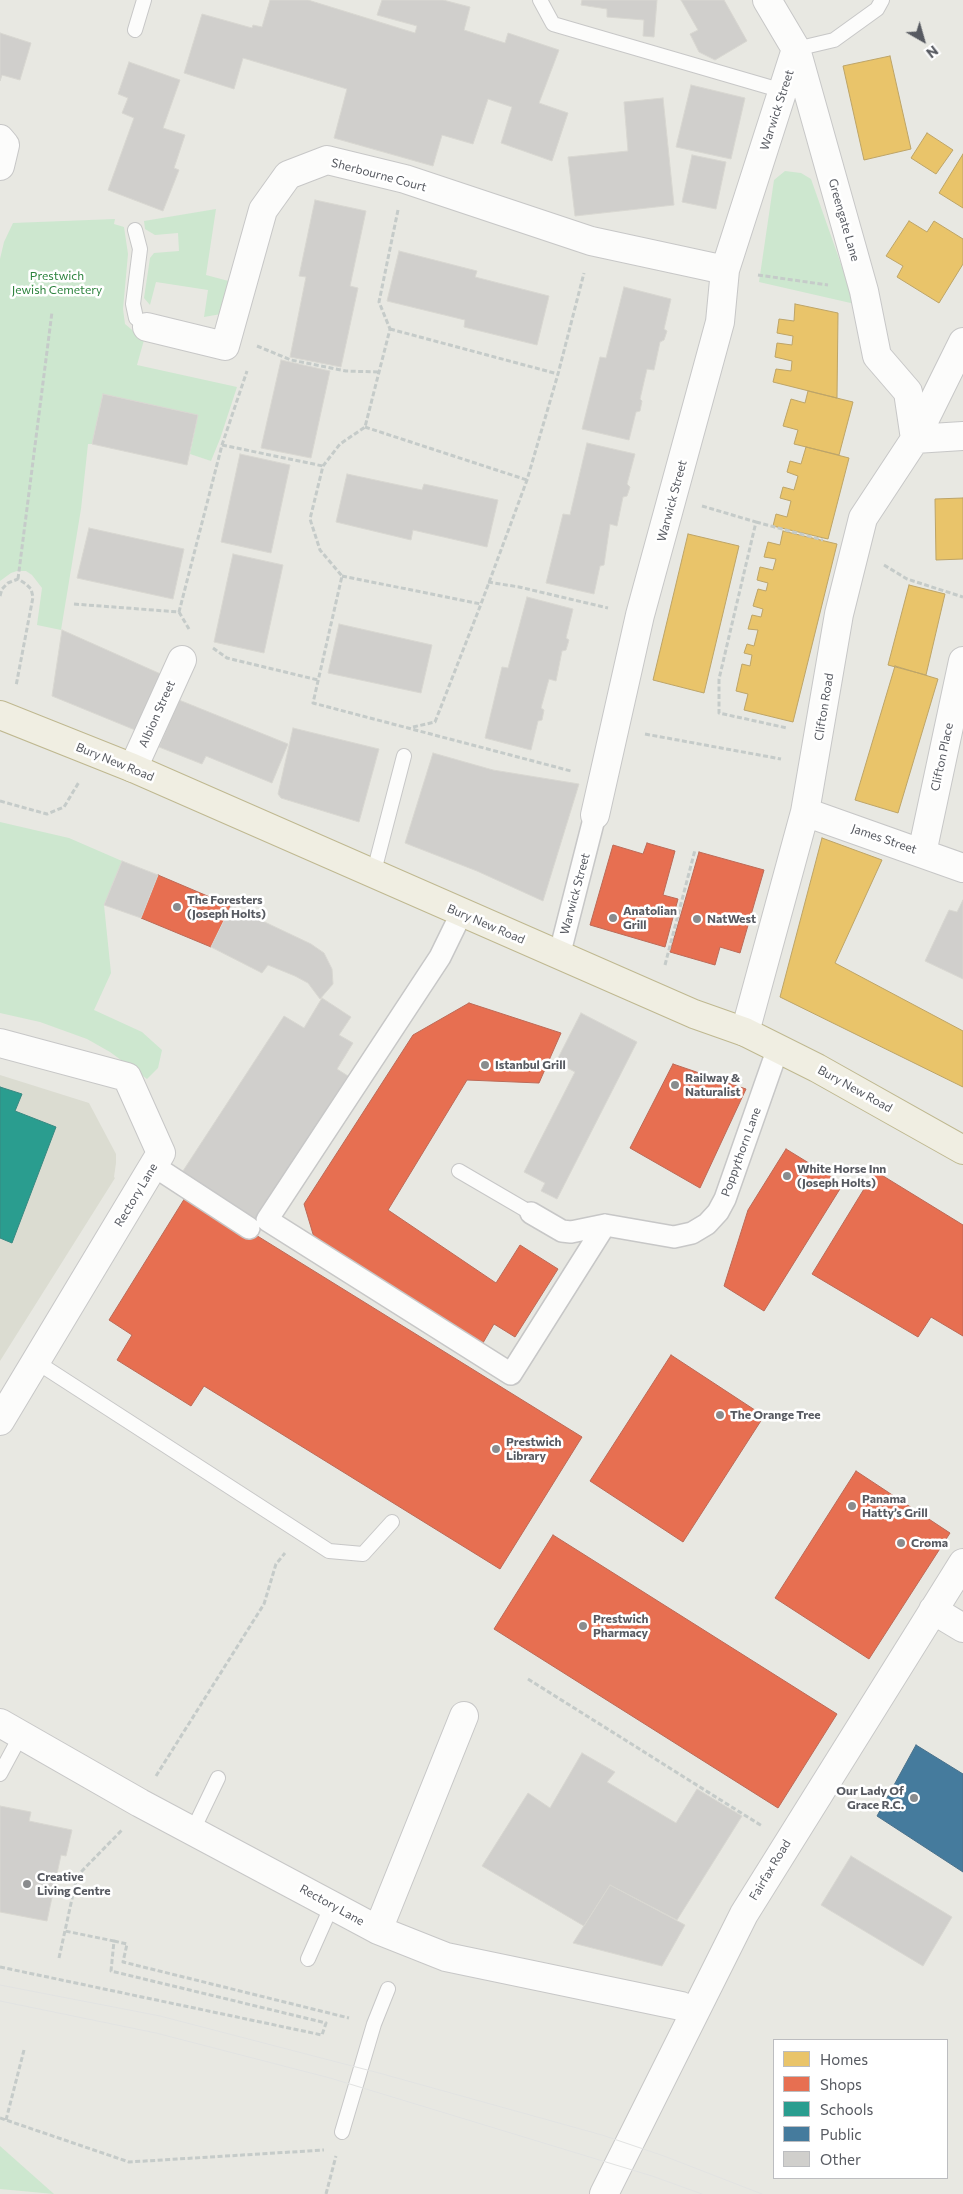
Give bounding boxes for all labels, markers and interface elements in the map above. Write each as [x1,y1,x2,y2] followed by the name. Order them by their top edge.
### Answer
[898,15,948,65] north arrow
[923,42,942,62] text: N
[757,68,797,152] street label: Warwick Street
[330,155,428,195] street label: Sherbourne Court
[825,177,863,263] street label: Greengate Lane
[12,269,102,297] park label: Prestwich Jewish Cemetery
[654,459,690,543] street label: Warwick Street
[812,672,836,742] street label: Clifton Road
[136,678,178,750] street label: Albion Street
[928,722,956,792] street label: Clifton Place
[74,740,156,784] street label: Bury New Road
[849,821,919,857] street label: James Street
[557,852,593,936] street label: Warwick Street
[187,893,266,921] place label: The Foresters (Joseph Holts)
[171,901,183,913] marker: The Foresters (Joseph Holts)
[445,901,527,947] street label: Bury New Road
[623,904,677,932] place label: Anatolian Grill
[607,912,619,924] marker: Anatolian Grill
[707,912,756,926] place label: NatWest
[691,913,703,925] marker: NatWest
[495,1058,566,1072] place label: Istanbul Grill
[479,1059,491,1071] marker: Istanbul Grill
[815,1063,895,1115] street label: Bury New Road
[685,1071,741,1099] place label: Railway & Naturalist
[669,1079,681,1091] marker: Railway & Naturalist
[718,1105,764,1199] street label: Poppythorn Lane
[111,1161,161,1229] street label: Rectory Lane
[797,1162,886,1190] place label: White Horse Inn (Joseph Holts)
[781,1170,793,1182] marker: White Horse Inn (Joseph Holts)
[730,1408,821,1422] place label: The Orange Tree
[714,1409,726,1421] marker: The Orange Tree
[506,1435,562,1463] place label: Prestwich Library
[490,1443,502,1455] marker: Prestwich Library
[862,1492,928,1520] place label: Panama Hatty’s Grill
[846,1500,858,1512] marker: Panama Hatty’s Grill
[911,1536,948,1550] place label: Croma
[895,1537,907,1549] marker: Croma
[593,1612,649,1640] place label: Prestwich Pharmacy
[577,1620,589,1632] marker: Prestwich Pharmacy
[836,1784,904,1812] place label: Our Lady Of Grace R.C.
[908,1792,920,1804] marker: Our Lady Of Grace R.C.
[746,1837,794,1903] street label: Fairfax Road
[37,1870,111,1898] place label: Creative Living Centre
[21,1878,33,1890] marker: Creative Living Centre
[297,1881,367,1929] street label: Rectory Lane
[773,2039,948,2179] legend
[820,2050,868,2068] text: Homes
[820,2075,862,2093] text: Shops
[820,2100,873,2118] text: Schools
[820,2125,862,2143] text: Public
[820,2150,861,2168] text: Other

